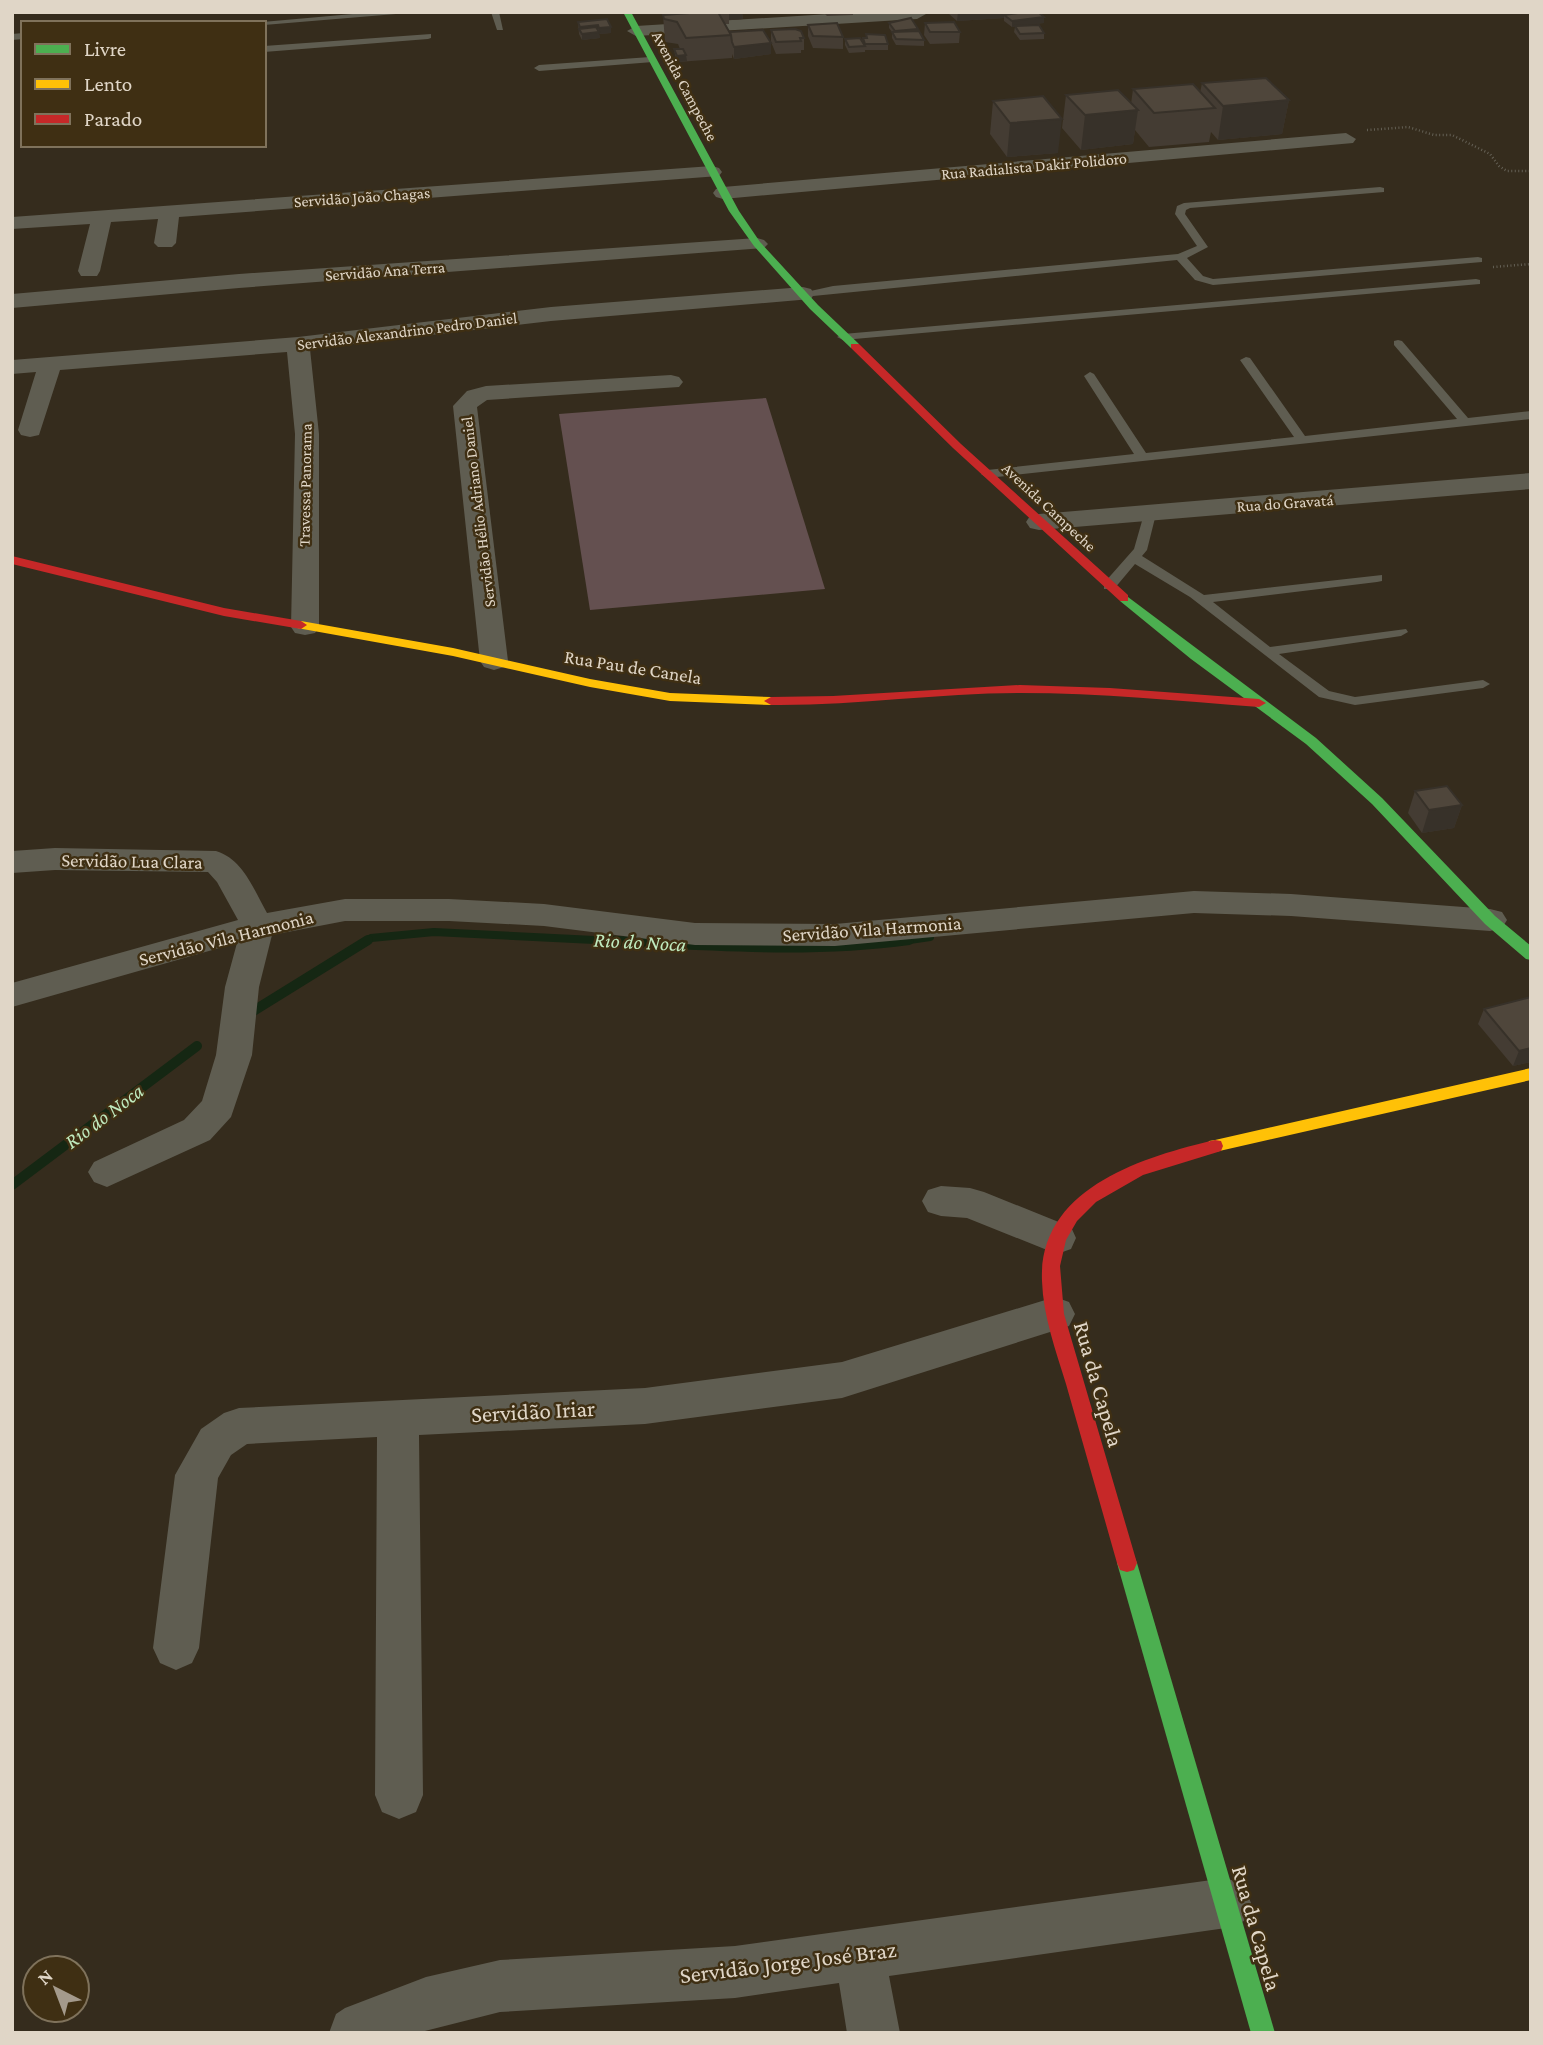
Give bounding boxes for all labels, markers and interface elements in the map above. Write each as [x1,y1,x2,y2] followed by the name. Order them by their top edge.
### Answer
[21,21,266,147] legend
[648,28,721,144] street label: Avenida Campeche
[84,37,126,61] text: Livre
[84,72,132,96] text: Lento
[84,107,142,131] text: Parado
[940,149,1128,183] street label: Rua Radialista Dakir Polidoro
[293,184,431,211] street label: Servidão João Chagas
[324,258,446,284] street label: Servidão Ana Terra
[296,309,518,353] street label: Servidão Alexandrino Pedro Daniel
[458,416,498,608] street label: Servidão Hélio Adriano Daniel
[295,423,315,547] street label: Travessa Panorama
[998,459,1099,556] street label: Avenida Campeche
[1236,491,1335,515] street label: Rua do Gravatá
[563,646,703,688] street label: Rua Pau de Canela
[61,849,203,873] street label: Servidão Lua Clara
[137,906,316,970] street label: Servidão Vila Harmonia
[782,912,962,946] street label: Servidão Vila Harmonia
[593,928,687,956] water label: Rio do Noca
[60,1078,148,1153] water label: Rio do Noca
[1069,1318,1129,1450] street label: Rua da Capela
[470,1395,596,1427] street label: Servidão Iriar
[1227,1862,1287,1994] street label: Rua da Capela
[678,1936,898,1988] street label: Servidão Jorge José Braz
[21,1954,91,2024] north arrow
[33,1965,57,1989] text: N

